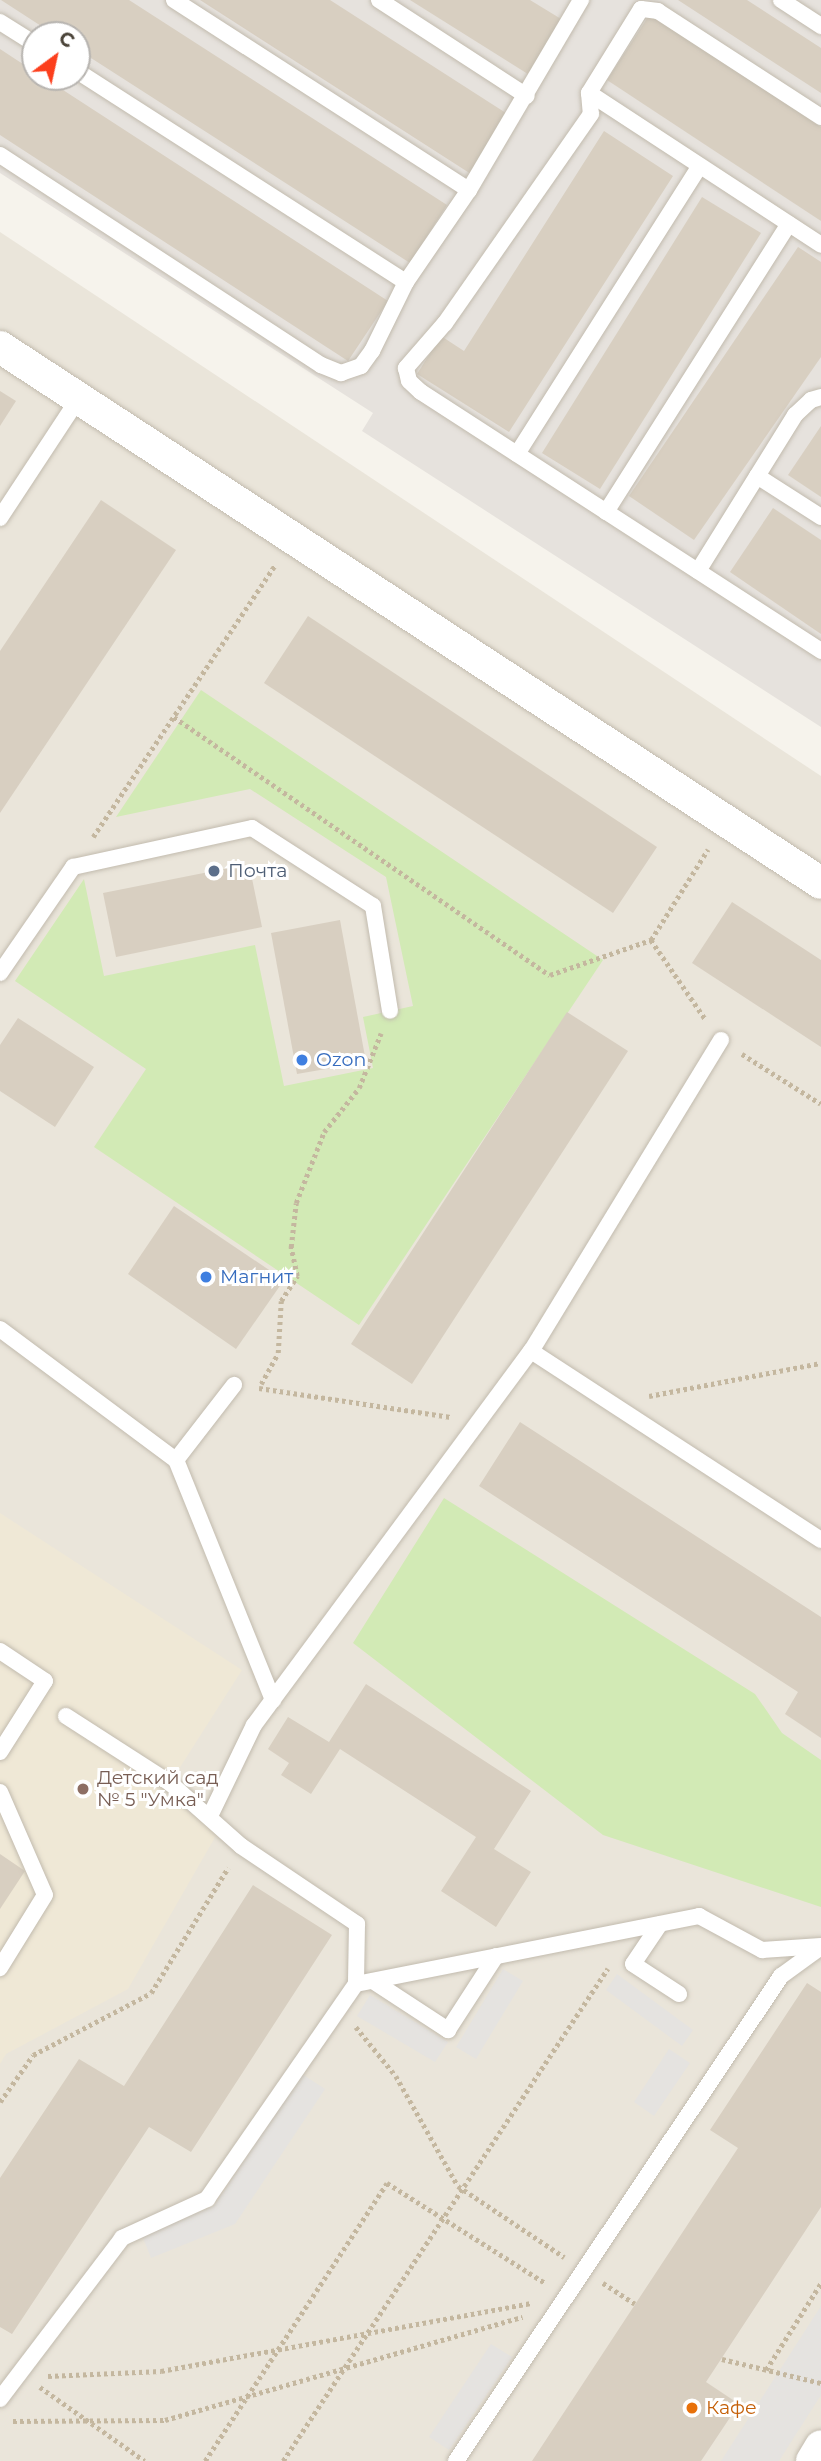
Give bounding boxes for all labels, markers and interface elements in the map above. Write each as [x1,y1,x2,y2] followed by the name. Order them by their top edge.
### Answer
[21,21,91,91] north arrow
[55,26,79,53] text: С
[228,860,287,882] place label: Почта
[206,863,222,879] marker: Почта
[316,1049,366,1071] place label: Ozon
[294,1052,310,1068] marker: Ozon
[220,1266,293,1288] place label: Магнит
[198,1269,214,1285] marker: Магнит
[97,1767,219,1811] place label: Детский сад № 5 "Умка"
[75,1781,91,1797] marker: Детский сад № 5 "Умка"
[706,2397,757,2419] place label: Кафе
[684,2400,700,2416] marker: Кафе

